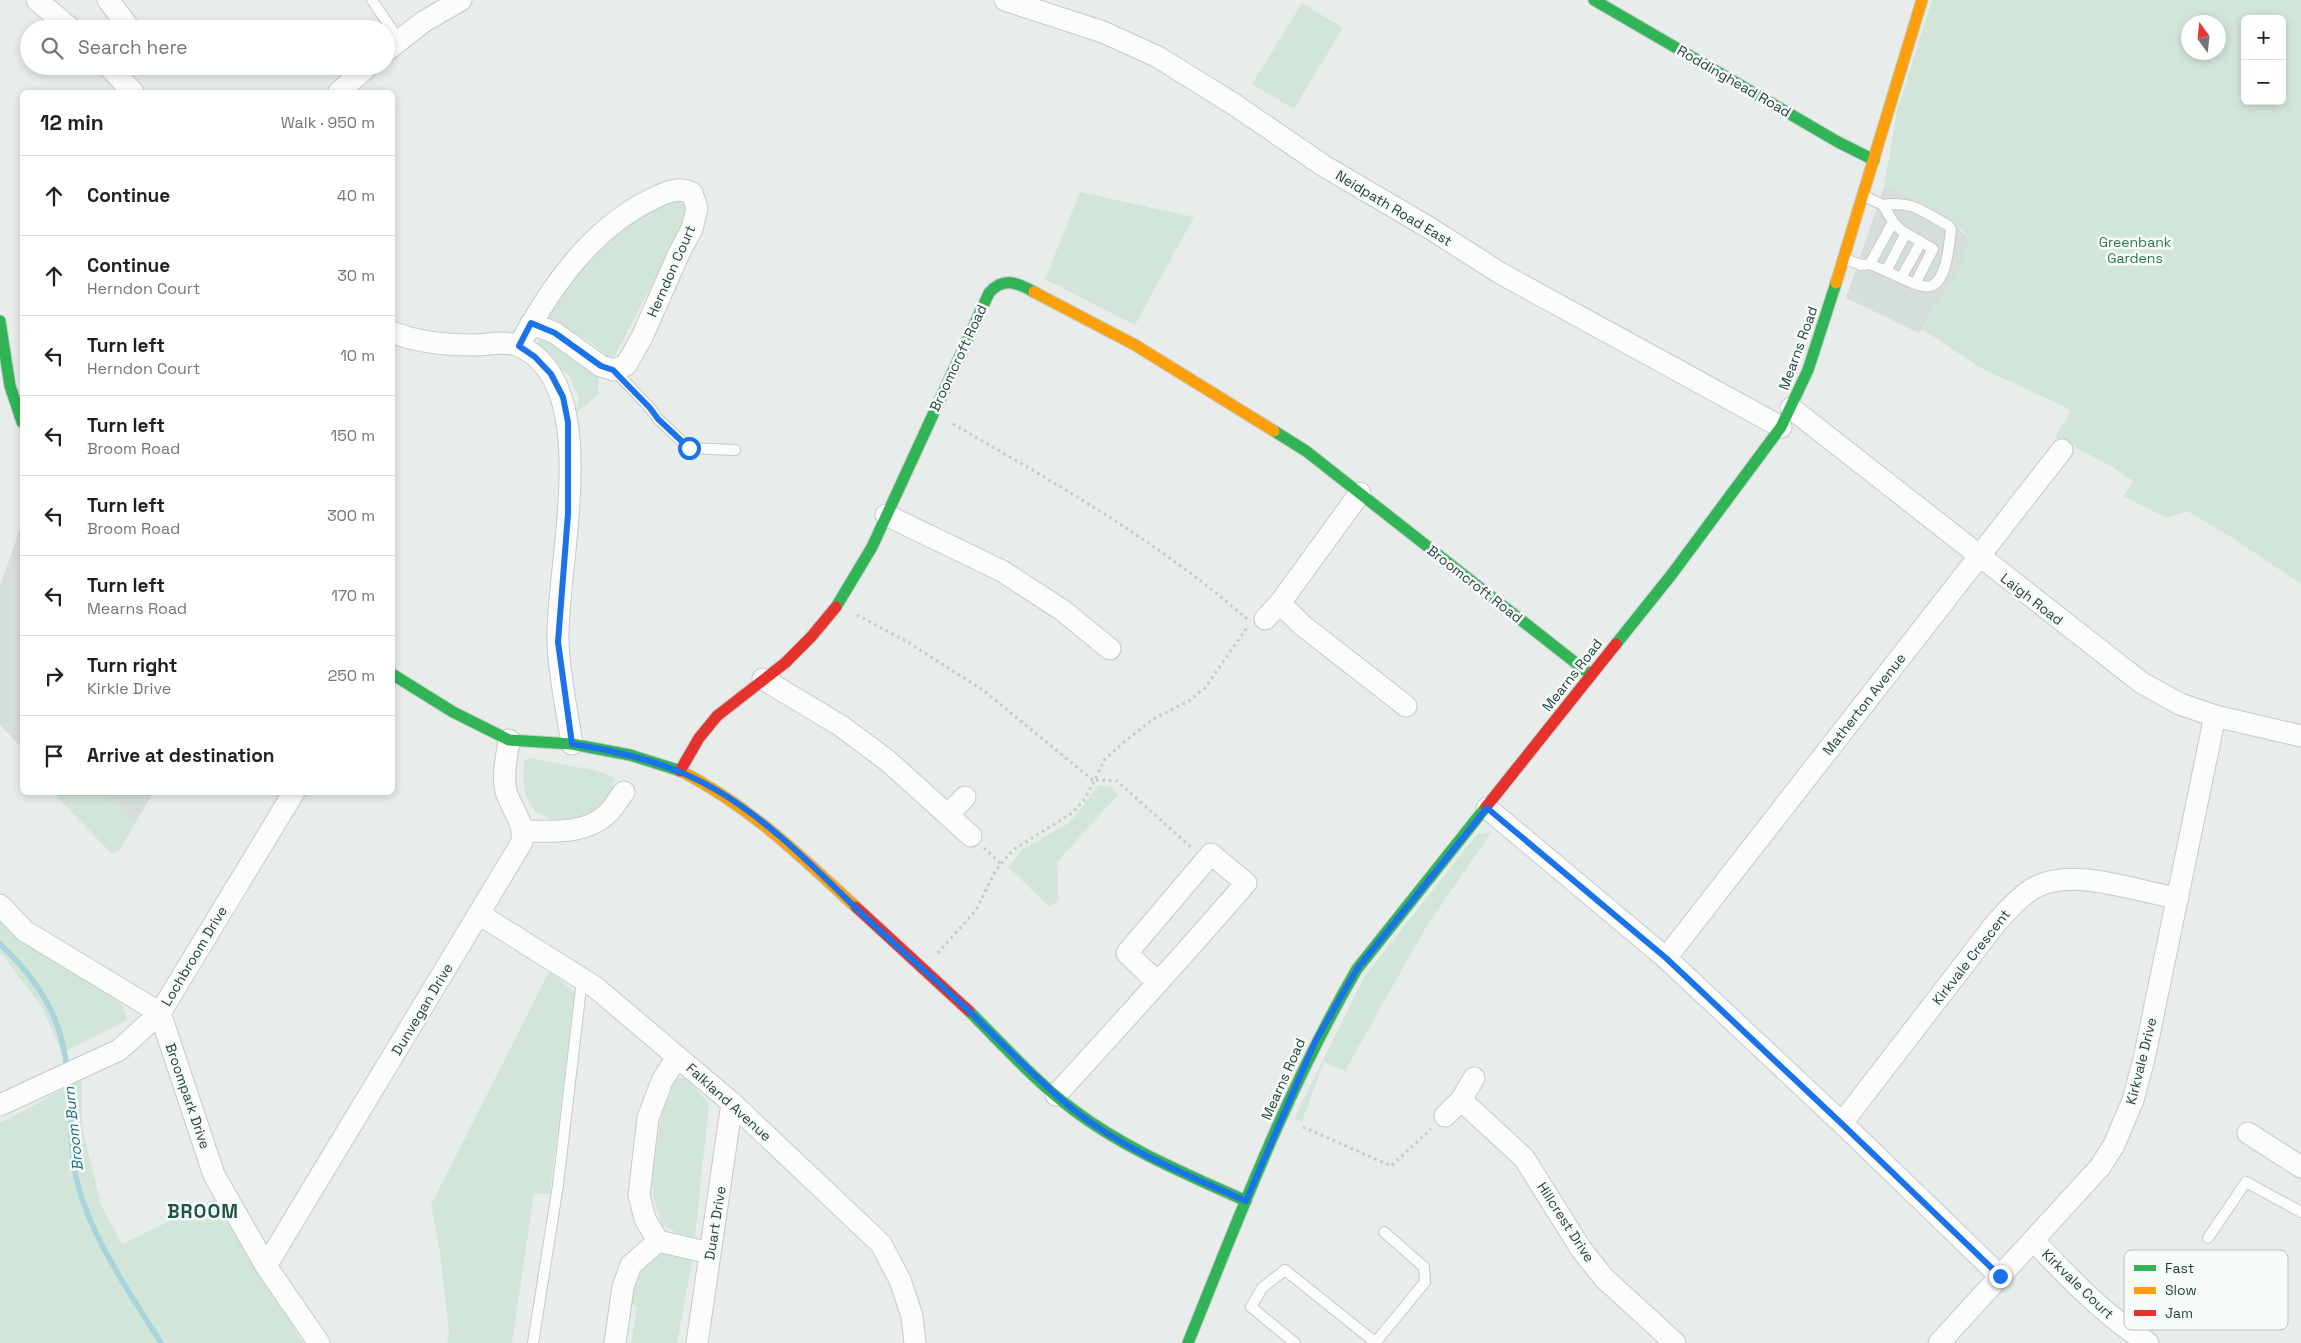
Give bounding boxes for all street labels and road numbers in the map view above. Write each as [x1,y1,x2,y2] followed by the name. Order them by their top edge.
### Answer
[1674,41,1794,121] street label: Roddinghead Road
[1332,166,1456,250] street label: Neidpath Road East
[643,222,699,320] street label: Herndon Court
[925,302,991,414] street label: Broomcroft Road
[1775,304,1821,392] street label: Mearns Road
[1424,541,1526,627] street label: Broomcroft Road
[1997,569,2067,629] street label: Laigh Road
[1538,635,1606,715] street label: Mearns Road
[1819,649,1909,759] street label: Matherton Avenue
[157,903,231,1009] street label: Lochbroom Drive
[1928,906,2014,1008] street label: Kirkvale Crescent
[387,960,457,1058] street label: Dunvegan Drive
[2121,1016,2161,1106] street label: Kirkvale Drive
[1257,1035,1309,1123] street label: Mearns Road
[161,1041,215,1151] street label: Broompark Drive
[683,1059,775,1145] street label: Falkland Avenue
[1533,1179,1599,1265] street label: Hillcrest Drive
[700,1185,730,1261] street label: Duart Drive
[2038,1245,2118,1323] street label: Kirkvale Court

